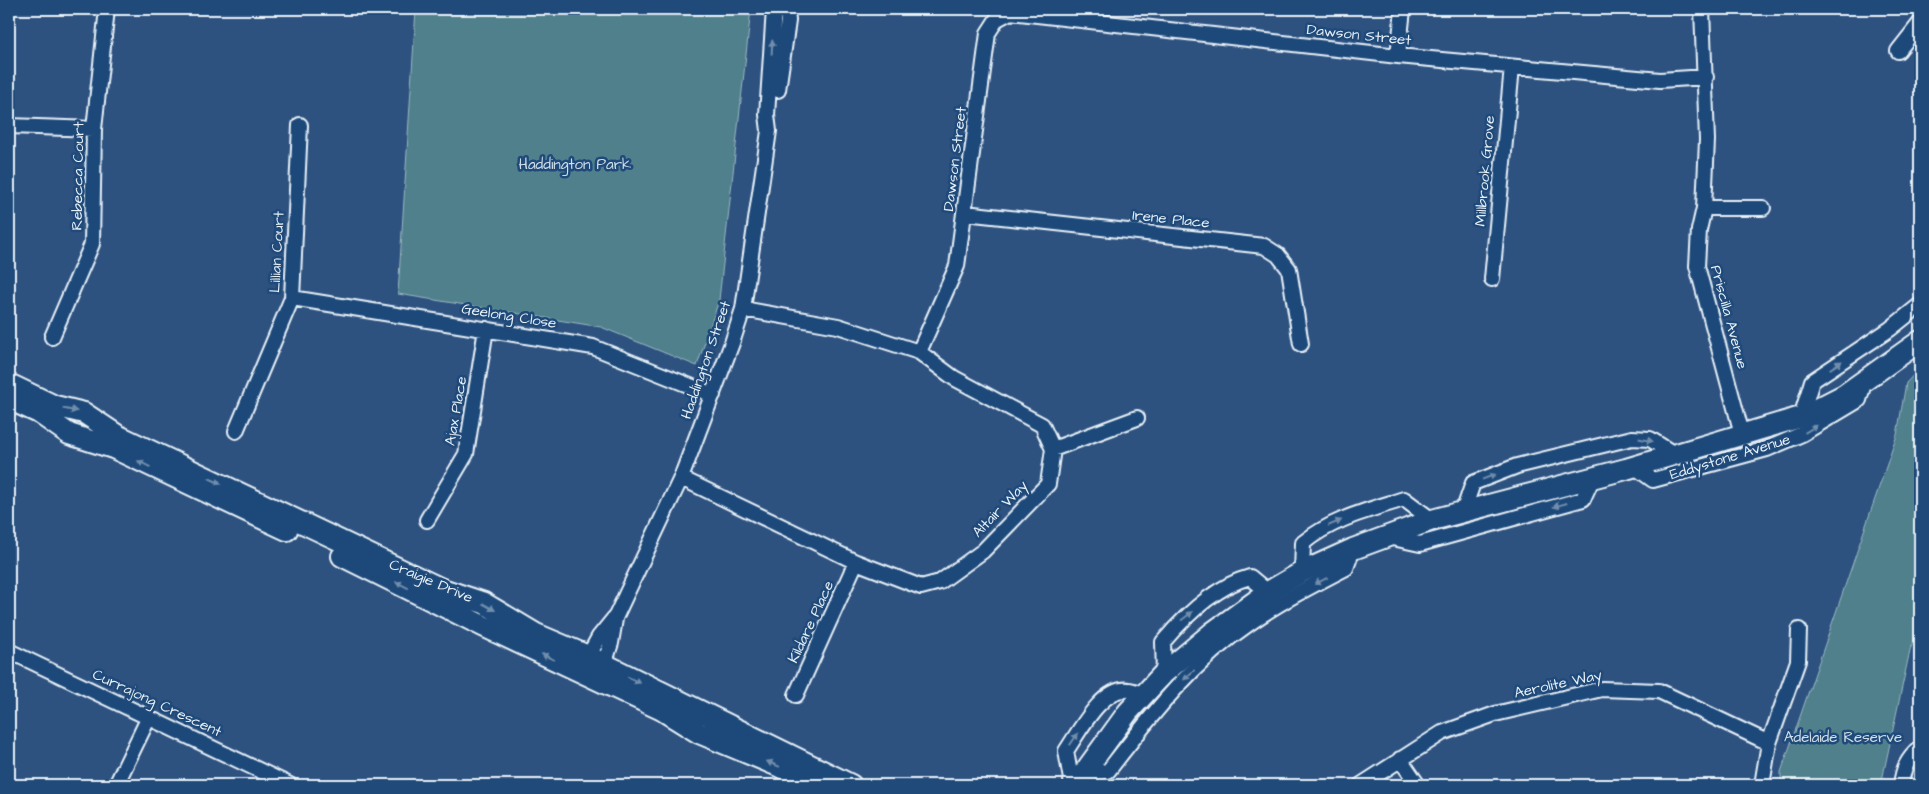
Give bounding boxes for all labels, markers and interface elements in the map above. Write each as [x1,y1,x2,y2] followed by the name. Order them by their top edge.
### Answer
[1306,19,1412,51] street label: Dawson Street
[769,39,777,55] one-way arrow
[938,105,972,213] street label: Dawson Street
[1470,115,1500,227] street label: Millbrook Grove
[67,121,89,231] street label: Rebecca Court
[519,154,631,176] park label: Haddington Park
[1131,205,1211,233] street label: Irene Place
[264,211,290,293] street label: Lillian Court
[1705,263,1753,371] street label: Priscilla Avenue
[460,298,558,335] street label: Geelong Close
[676,298,737,422] street label: Haddington Street
[1829,360,1842,369] one-way arrow
[440,375,472,447] street label: Ajax Place
[62,406,78,414] one-way arrow
[1804,424,1817,433] one-way arrow
[1667,429,1793,486] street label: Eddystone Avenue
[1638,436,1654,444] one-way arrow
[137,460,151,468] one-way arrow
[1482,472,1496,480] one-way arrow
[967,476,1033,543] street label: Altair Way
[208,477,222,485] one-way arrow
[1552,502,1567,510] one-way arrow
[1328,519,1342,527] one-way arrow
[386,554,476,609] street label: Craigie Drive
[783,577,839,667] street label: Kildare Place
[1313,577,1328,585] one-way arrow
[395,581,409,589] one-way arrow
[482,603,497,611] one-way arrow
[1180,611,1194,621] one-way arrow
[541,652,555,660] one-way arrow
[88,664,225,743] street label: Currajong Crescent
[1512,664,1604,705] street label: Aerolite Way
[1182,669,1195,680] one-way arrow
[627,676,641,684] one-way arrow
[1784,727,1902,748] park label: Adelaide Reserve
[1069,733,1079,746] one-way arrow
[765,760,780,768] one-way arrow

